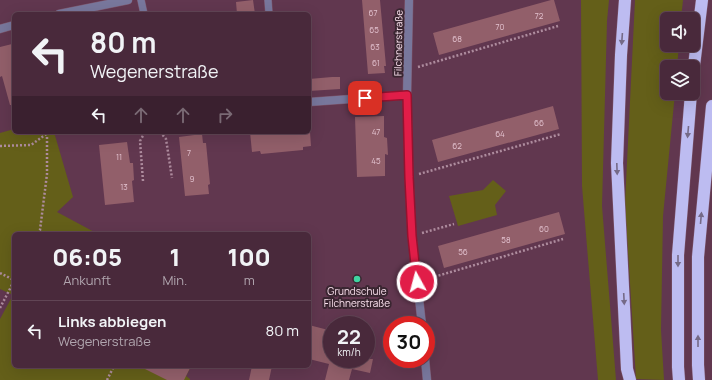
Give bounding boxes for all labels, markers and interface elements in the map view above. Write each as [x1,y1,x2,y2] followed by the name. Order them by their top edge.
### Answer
[369,7,377,18] house number: 67
[390,10,406,76] street label: Filchnerstraße
[535,10,544,21] house number: 72
[660,12,700,100] map controls
[660,12,700,52] button: sound
[496,21,505,32] house number: 70
[90,23,156,61] text: 80 m
[369,24,379,35] house number: 65
[24,28,76,80] icon: left
[452,33,462,44] house number: 68
[618,33,625,45] one-way arrow
[370,41,380,52] house number: 63
[372,57,380,68] house number: 61
[90,59,219,83] text: Wegenerstraße
[660,60,700,100] button: layers
[348,81,382,115] pin
[354,87,376,109] icon: arrive
[88,104,110,126] icon: left
[130,104,152,126] icon: ahead
[172,104,194,126] icon: ahead
[214,104,236,126] icon: right
[534,117,544,128] house number: 66
[372,126,380,137] house number: 47
[684,126,691,138] one-way arrow
[495,128,505,139] house number: 64
[452,140,462,151] house number: 62
[187,147,191,158] house number: 7
[116,151,122,162] house number: 11
[371,155,381,166] house number: 45
[614,163,620,176] one-way arrow
[190,173,195,184] house number: 9
[120,181,128,192] house number: 13
[698,212,705,224] one-way arrow
[539,223,549,234] house number: 60
[501,234,511,245] house number: 58
[52,240,122,273] text: 06:05
[169,240,180,273] text: 1
[228,240,271,273] text: 100
[458,246,468,257] house number: 56
[675,255,681,268] one-way arrow
[396,261,438,303] position arrow
[63,271,111,289] text: Ankunft
[162,271,187,289] text: Min.
[244,271,255,289] text: m
[352,274,362,284] marker: Grundschule Filchnerstraße
[324,284,390,310] place label: Grundschule Filchnerstraße
[620,293,627,305] one-way arrow
[58,311,166,332] text: Links abbiegen
[383,316,435,368] speed limit sign: 30
[24,320,46,342] icon: left
[265,320,299,341] text: 80 m
[337,323,361,350] text: 22
[58,332,151,350] text: Wegenerstraße
[695,334,701,347] one-way arrow
[337,345,361,359] text: km/h

